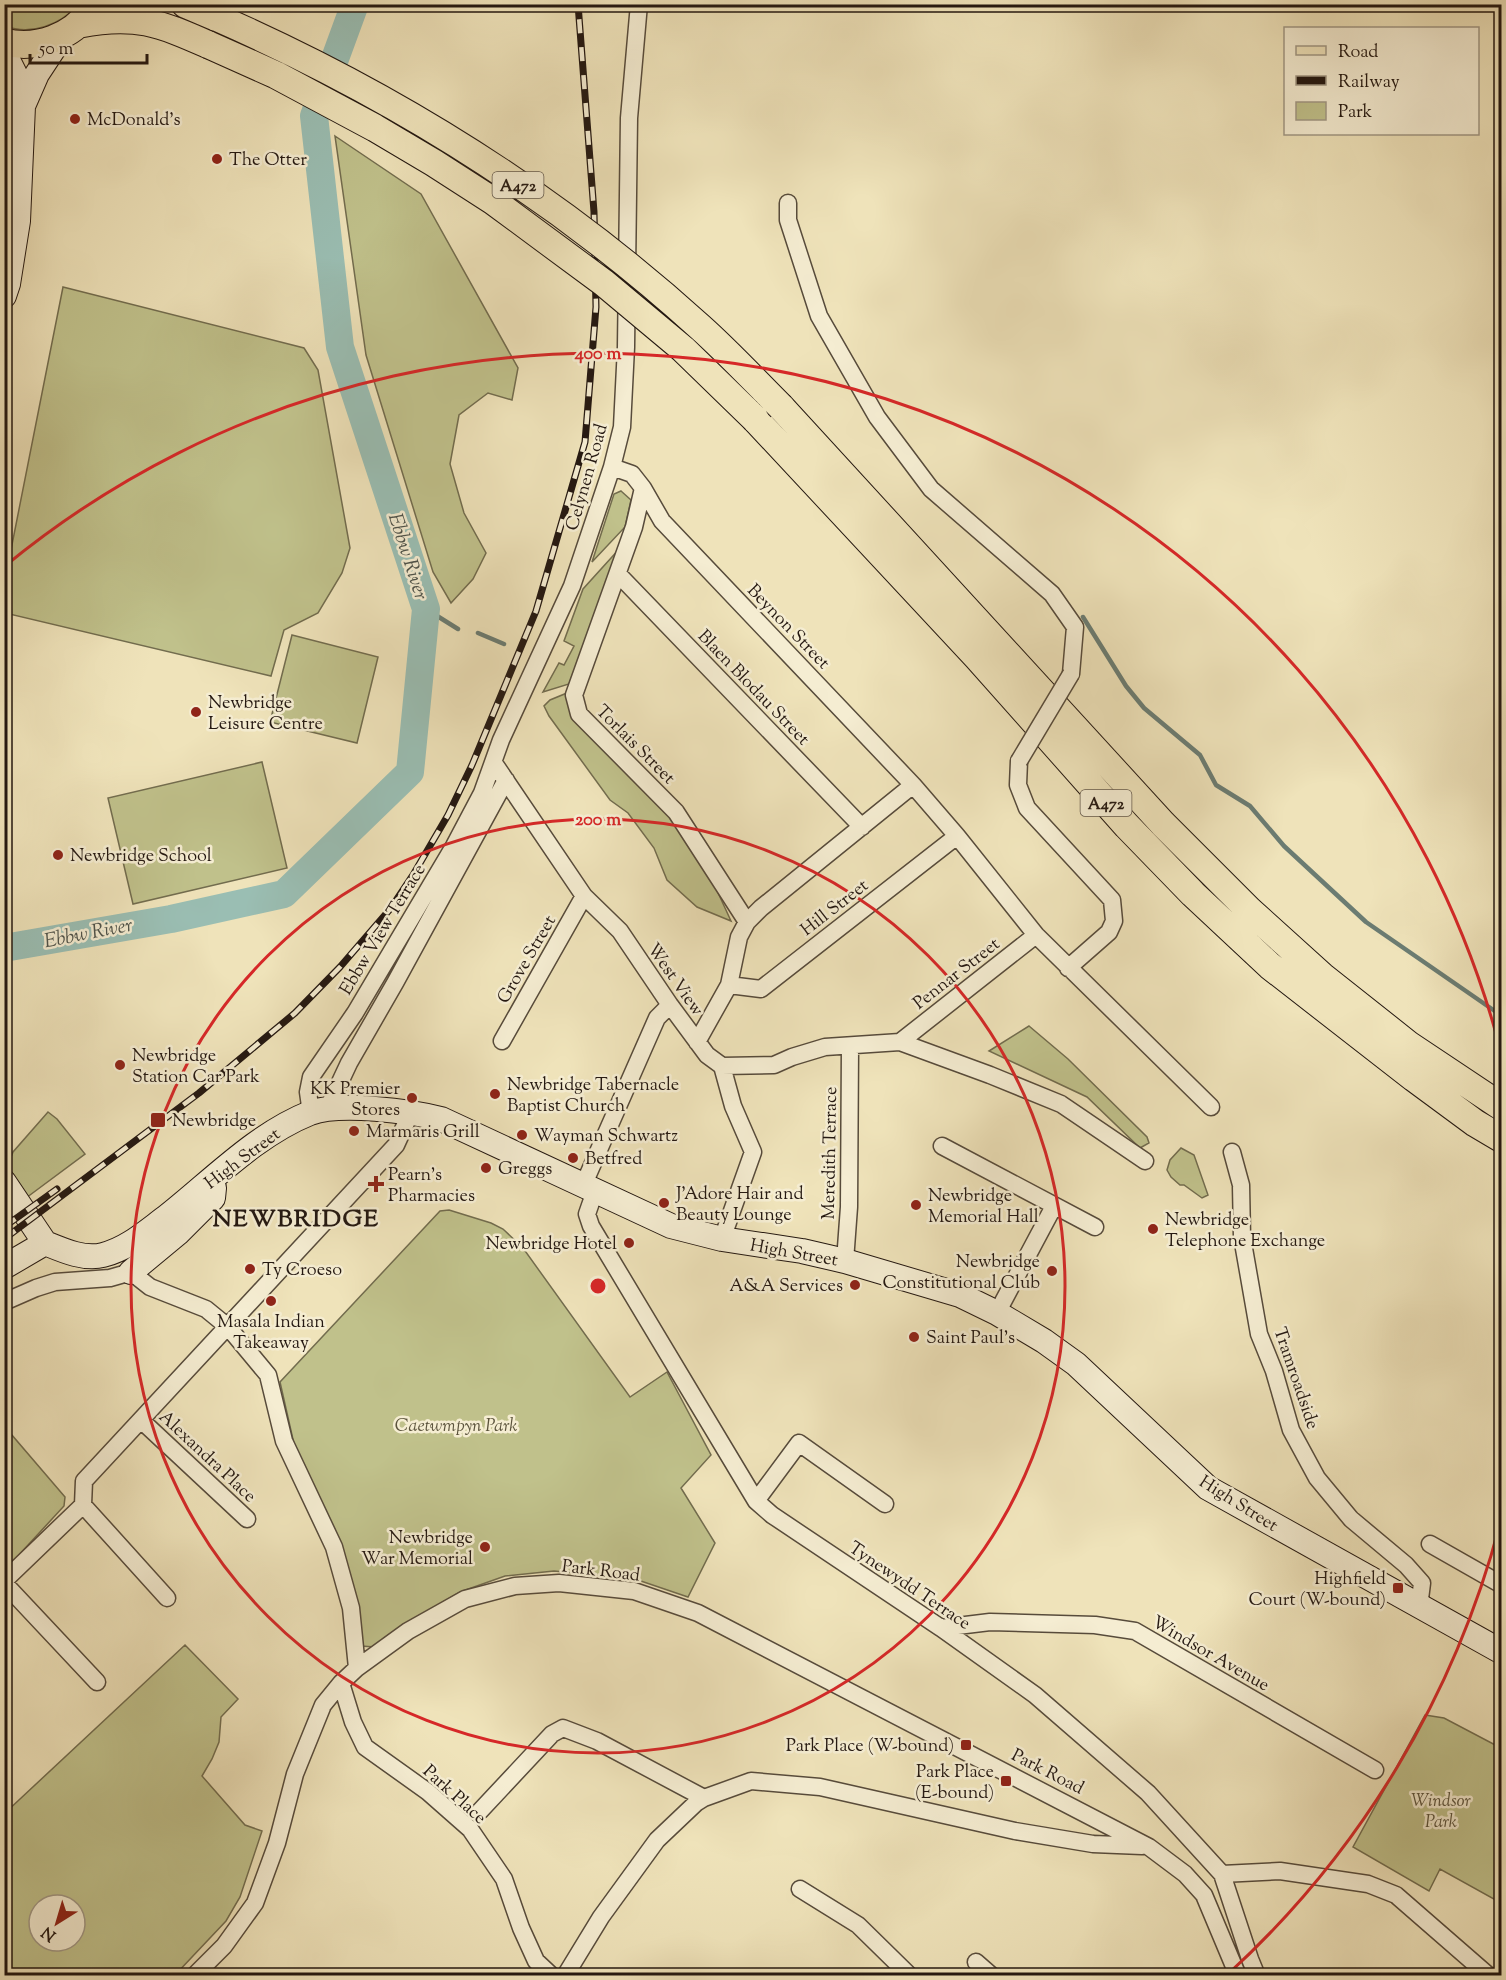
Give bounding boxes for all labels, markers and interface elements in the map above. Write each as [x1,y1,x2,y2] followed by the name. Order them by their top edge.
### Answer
[30,27,147,65] scale bar
[1284,27,1479,135] legend
[38,37,74,63] text: 50 m
[1338,40,1378,66] text: Road
[1338,70,1400,96] text: Railway
[1338,100,1373,126] text: Park
[87,108,181,134] place label: McDonald's
[68,112,82,126] marker: McDonald's
[229,148,307,174] place label: The Otter
[210,152,224,166] marker: The Otter
[492,172,544,198] road number: A472
[574,342,621,368] text: 400 m
[560,421,616,534] street label: Celynen Road
[379,510,434,604] water label: Ebbw River
[740,579,835,676] street label: Beynon Street
[690,625,815,752] street label: Blaen Blodau Street
[208,691,323,738] place label: Newbridge Leisure Centre
[589,700,680,791] street label: Torlais Street
[189,705,203,719] marker: Newbridge Leisure Centre
[1080,790,1132,816] road number: A472
[575,808,621,834] text: 200 m
[70,844,212,870] place label: Newbridge School
[51,848,65,862] marker: Newbridge School
[334,860,433,1001] street label: Ebbw View Terrace
[796,874,875,943] street label: Hill Street
[492,911,564,1009] street label: Grove Street
[42,912,135,957] water label: Ebbw River
[908,932,1006,1017] street label: Pennar Street
[640,938,709,1022] street label: West View
[132,1044,260,1091] place label: Newbridge Station Car Park
[113,1058,127,1072] marker: Newbridge Station Car Park
[507,1073,679,1120] place label: Newbridge Tabernacle Baptist Church
[310,1077,400,1124] place label: KK Premier Stores
[817,1086,845,1220] street label: Meredith Terrace
[488,1087,502,1101] marker: Newbridge Tabernacle Baptist Church
[405,1091,419,1105] marker: KK Premier Stores
[172,1109,256,1135] place label: Newbridge
[149,1111,167,1129] marker: Newbridge
[366,1120,480,1146] place label: Marmaris Grill
[200,1122,287,1197] street label: High Street
[347,1124,361,1138] marker: Marmaris Grill
[534,1124,678,1150] place label: Wayman Schwartz
[515,1128,529,1142] marker: Wayman Schwartz
[585,1147,642,1173] place label: Betfred
[566,1151,580,1165] marker: Betfred
[498,1157,552,1183] place label: Greggs
[479,1161,493,1175] marker: Greggs
[388,1163,475,1210] place label: Pearn's Pharmacies
[369,1177,383,1191] marker: Pearn's Pharmacies
[675,1182,804,1229] place label: J'Adore Hair and Beauty Lounge
[928,1184,1039,1231] place label: Newbridge Memorial Hall
[657,1196,671,1210] marker: J'Adore Hair and Beauty Lounge
[909,1198,923,1212] marker: Newbridge Memorial Hall
[212,1203,380,1237] district label: NEWBRIDGE
[1165,1208,1325,1255] place label: Newbridge Telephone Exchange
[1146,1222,1160,1236] marker: Newbridge Telephone Exchange
[485,1232,617,1258] place label: Newbridge Hotel
[748,1233,840,1274] street label: High Street
[622,1236,636,1250] marker: Newbridge Hotel
[883,1250,1040,1297] place label: Newbridge Constitutional Club
[262,1258,342,1284] place label: Ty Croeso
[243,1262,257,1276] marker: Ty Croeso
[1045,1264,1059,1278] marker: Newbridge Constitutional Club
[729,1274,843,1300] place label: A&A Services
[588,1276,608,1296] centre of rings
[848,1278,862,1292] marker: A&A Services
[264,1294,278,1308] marker: Masala Indian Takeaway
[217,1310,325,1357] place label: Masala Indian Takeaway
[1266,1324,1325,1433] street label: Tramroadside
[926,1326,1015,1352] place label: Saint Paul's
[907,1330,921,1344] marker: Saint Paul's
[152,1405,261,1510] street label: Alexandra Place
[395,1414,517,1440] park label: Caetwmpyn Park
[1193,1470,1283,1539] street label: High Street
[361,1526,473,1573] place label: Newbridge War Memorial
[843,1536,975,1637] street label: Tynewydd Terrace
[478,1540,492,1554] marker: Newbridge War Memorial
[560,1554,641,1590] street label: Park Road
[1249,1567,1386,1614] place label: Highfield Court (W-bound)
[1391,1581,1405,1595] marker: Highfield Court (W-bound)
[1146,1610,1274,1699] street label: Windsor Avenue
[786,1734,954,1760] place label: Park Place (W-bound)
[959,1738,973,1752] marker: Park Place (W-bound)
[1006,1743,1088,1802] street label: Park Road
[416,1760,491,1831] street label: Park Place
[915,1760,994,1807] place label: Park Place (E-bound)
[999,1774,1013,1788] marker: Park Place (E-bound)
[1411,1789,1472,1836] park label: Windsor Park
[27,1893,87,1953] north arrow
[37,1920,62,1946] text: N

